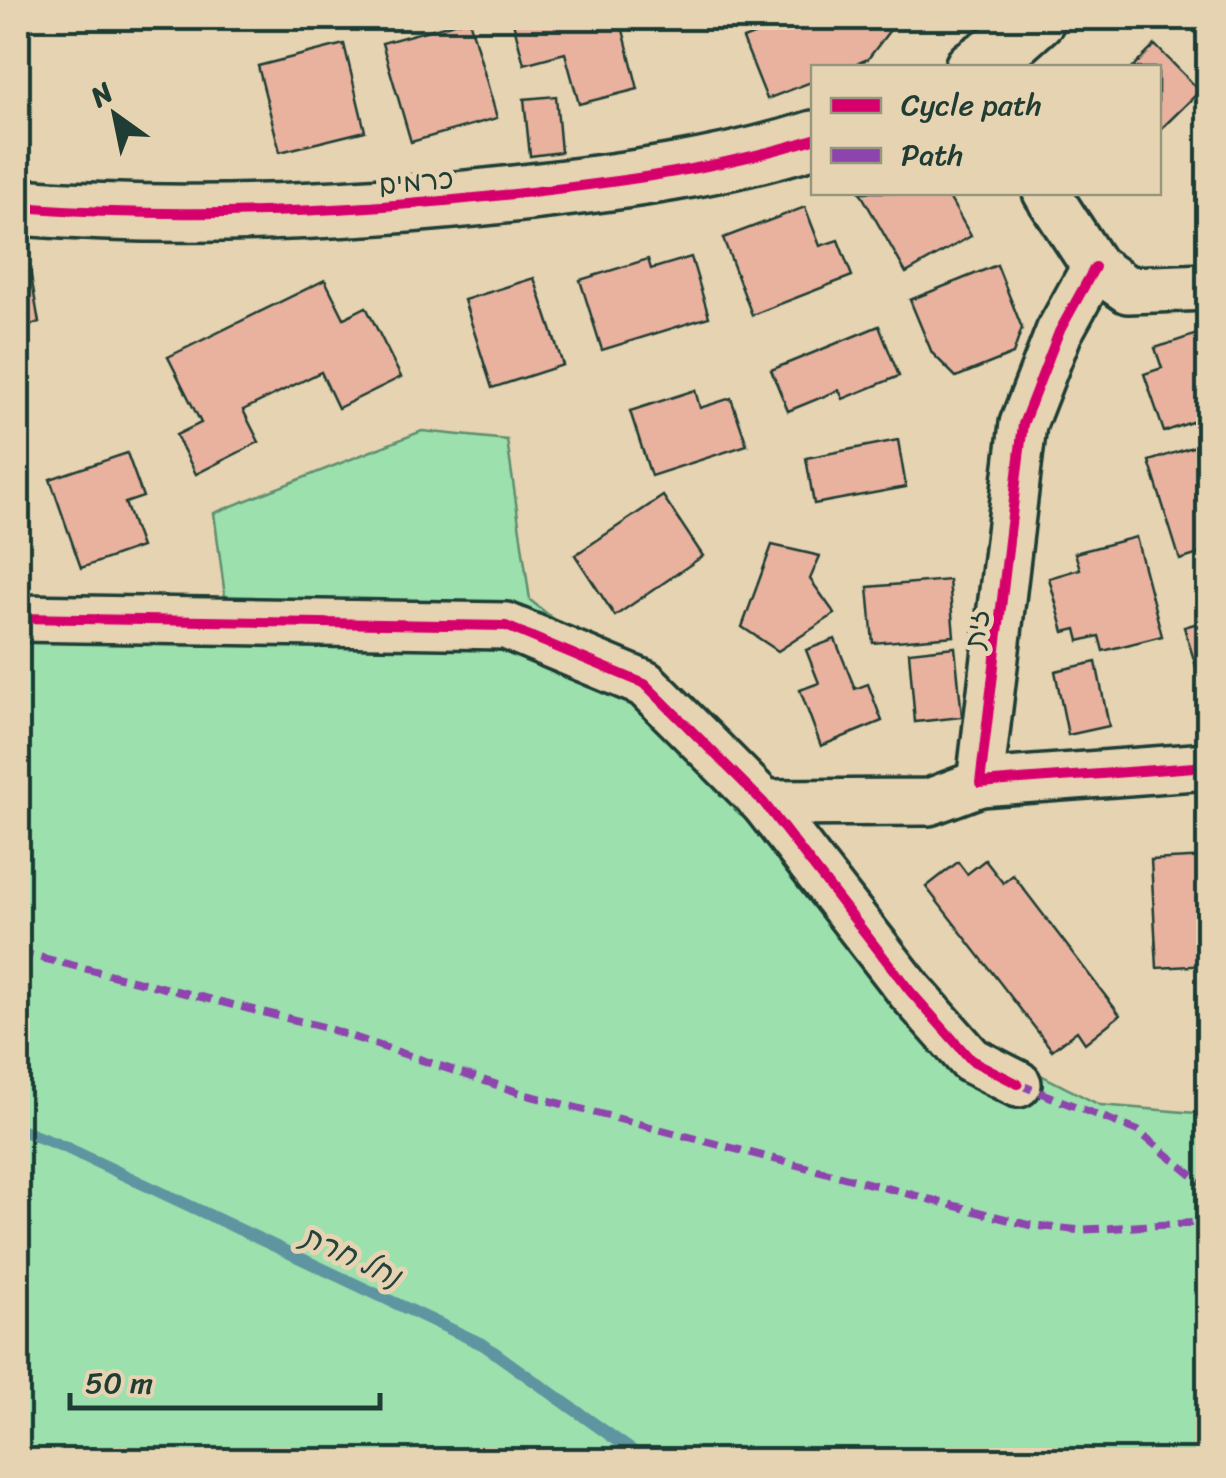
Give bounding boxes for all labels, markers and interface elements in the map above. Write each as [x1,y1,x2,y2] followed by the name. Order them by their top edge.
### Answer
[65,65,165,165] north arrow
[811,65,1161,195] legend
[79,68,124,121] text: N
[901,78,1042,132] text: Cycle path
[901,128,963,182] text: Path
[377,154,455,209] street label: כרמים
[950,607,1003,653] street label: זית
[291,1209,412,1304] water label: נחל חרת
[70,1348,380,1410] scale bar
[85,1356,153,1410] text: 50 m

